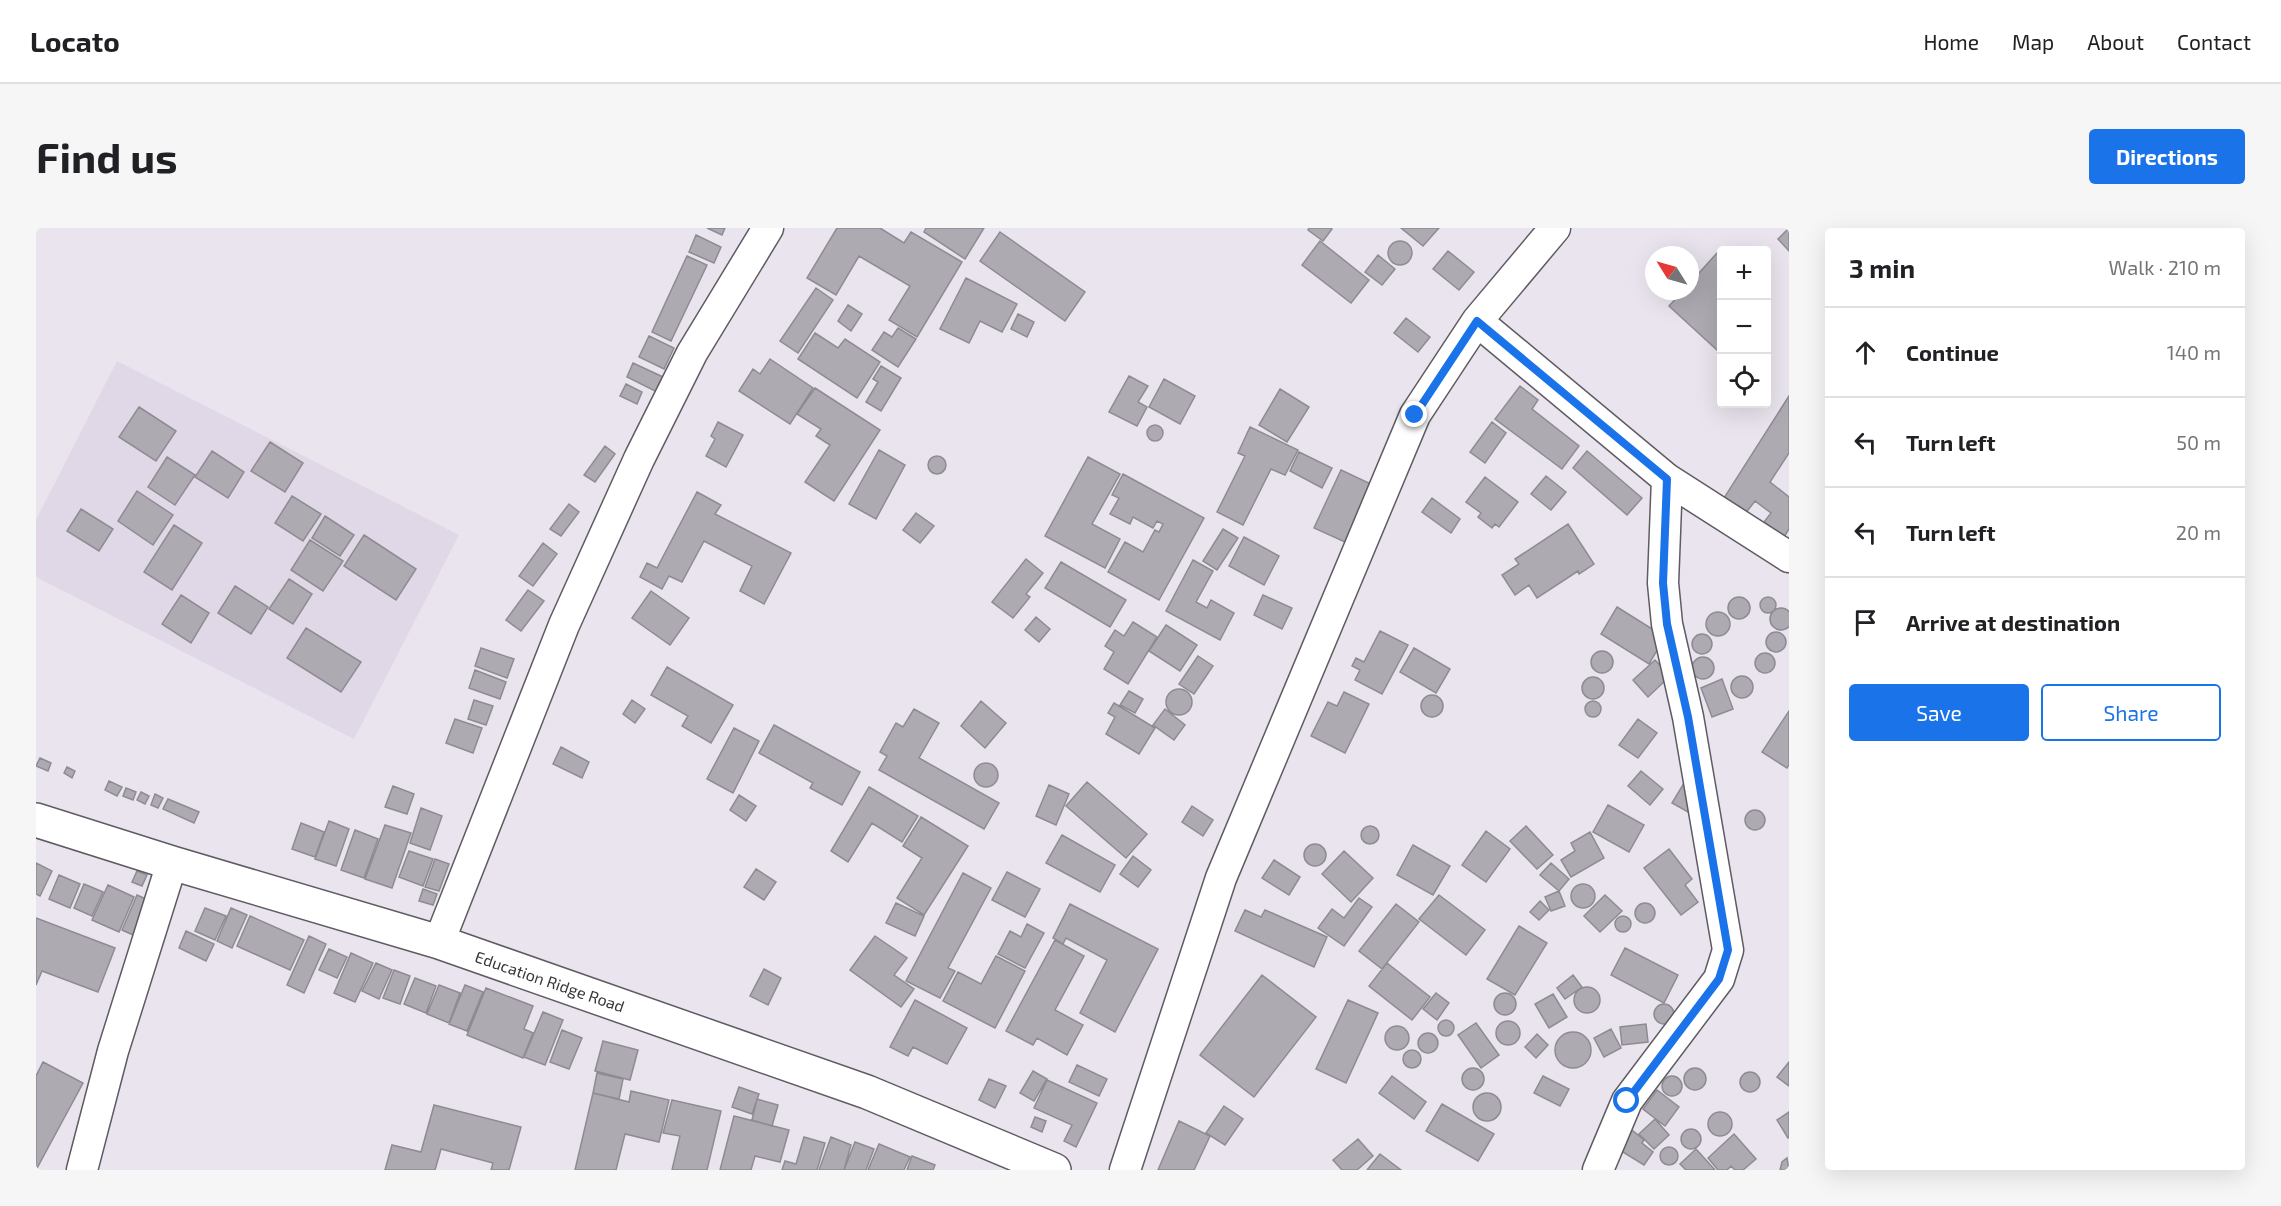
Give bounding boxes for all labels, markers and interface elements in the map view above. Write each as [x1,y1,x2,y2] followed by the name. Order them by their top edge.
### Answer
[30,24,120,58] text: Locato
[1923,29,1979,54] text: Home
[2012,29,2054,54] text: Map
[2087,29,2144,54] text: About
[2177,29,2251,54] text: Contact
[2089,129,2245,184] button: Directions
[36,131,178,181] text: Find us
[1645,246,1699,300] north arrow
[1717,246,1771,408] map controls
[1717,246,1771,300] button: +
[1849,252,1915,283] text: 3 min
[2109,255,2221,279] text: Walk · 210 m
[1717,300,1771,354] button: −
[1849,336,1882,369] icon: ahead
[1906,339,1999,365] text: Continue
[2167,340,2221,364] text: 140 m
[1717,354,1771,408] button: locate
[1401,401,1427,427] route end
[1849,426,1882,459] icon: left
[1906,429,1995,455] text: Turn left
[2176,430,2221,454] text: 50 m
[1849,516,1882,549] icon: left
[1906,519,1995,545] text: Turn left
[2176,520,2221,544] text: 20 m
[1849,606,1882,639] icon: arrive
[1906,609,2120,635] text: Arrive at destination
[1849,684,2029,741] button: Save
[2041,684,2221,741] button: Share
[473,946,627,1016] street label: Education Ridge Road
[1613,1087,1639,1113] route start

